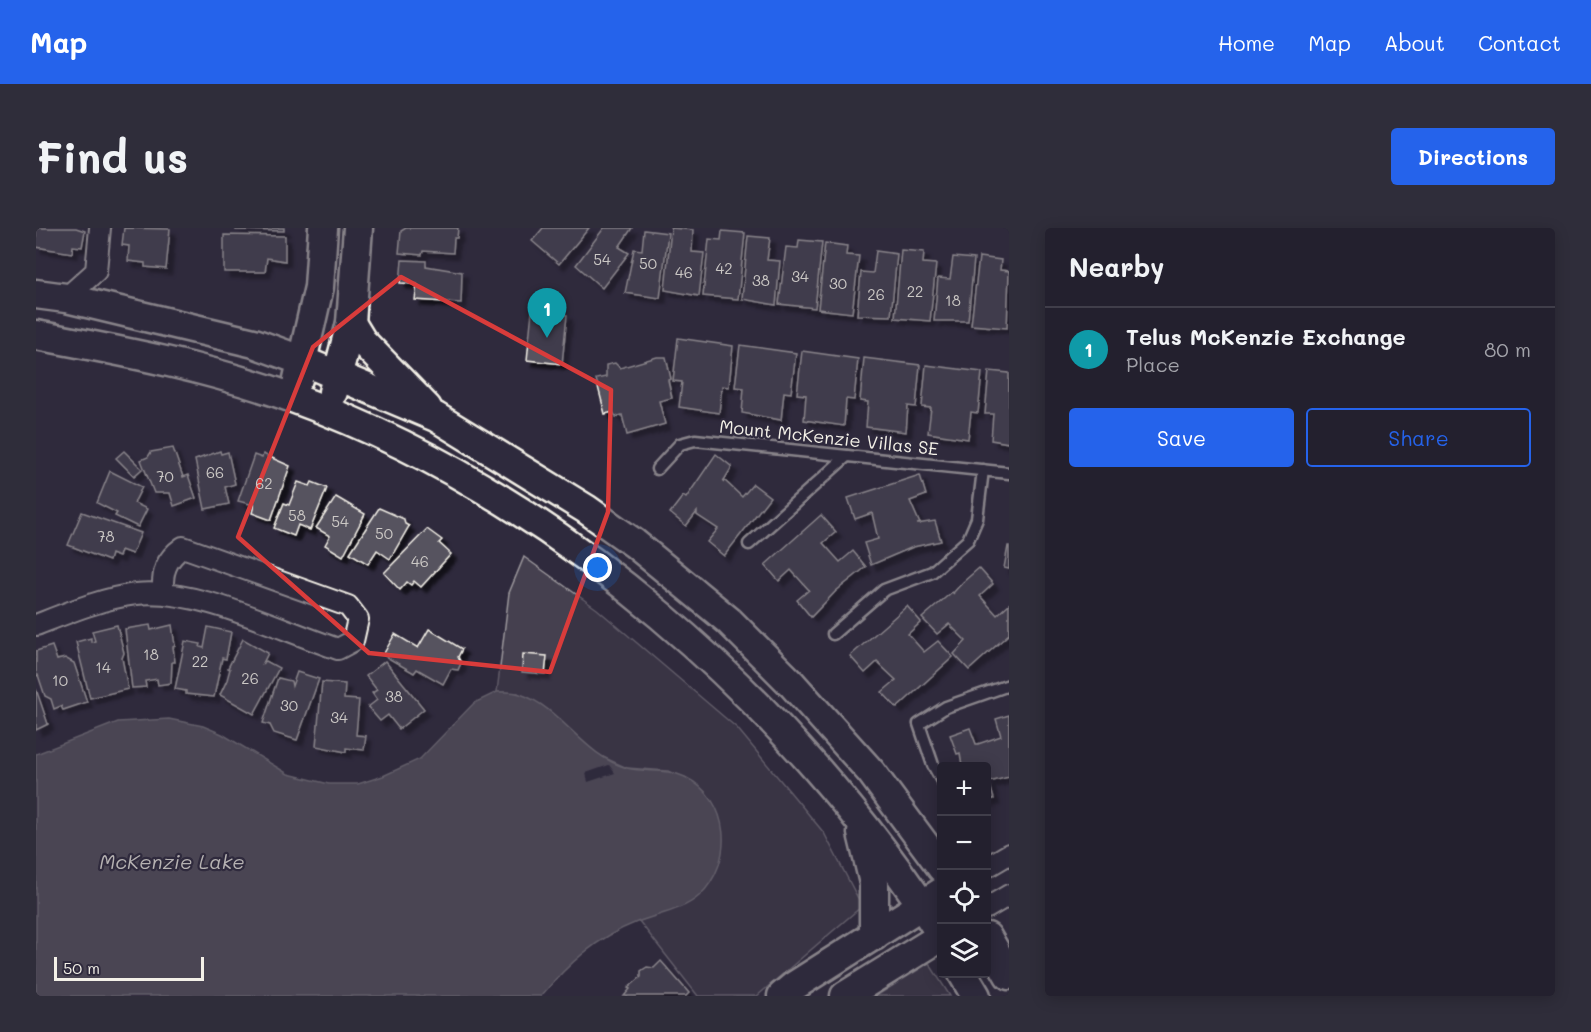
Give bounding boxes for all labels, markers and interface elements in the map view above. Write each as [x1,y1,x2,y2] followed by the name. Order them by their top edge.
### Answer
[30,24,87,60] text: Map
[1218,29,1275,56] text: Home
[1308,29,1351,56] text: Map
[1384,29,1445,56] text: About
[1478,29,1561,56] text: Contact
[1391,128,1555,185] button: Directions
[36,129,188,184] text: Find us
[593,249,611,269] house number: 54
[1069,250,1164,284] text: Nearby
[639,253,657,273] house number: 50
[715,258,733,278] house number: 42
[675,262,693,282] house number: 46
[791,266,809,286] house number: 34
[752,270,770,290] house number: 38
[829,273,847,293] house number: 30
[907,281,923,301] house number: 22
[867,284,885,304] house number: 26
[528,288,566,338] pin: 1
[945,290,961,310] house number: 18
[1126,322,1406,351] text: Telus McKenzie Exchange
[1084,336,1093,362] text: 1
[1484,336,1531,362] text: 80 m
[1126,351,1180,377] text: Place
[1069,408,1294,467] button: Save
[1306,408,1531,467] button: Share
[718,414,940,460] street label: Mount McKenzie Villas SE
[206,462,224,482] house number: 66
[156,466,174,486] house number: 70
[255,473,273,493] house number: 62
[288,505,306,525] house number: 58
[331,511,349,531] house number: 54
[375,523,393,543] house number: 50
[97,526,115,546] house number: 78
[411,551,429,571] house number: 46
[583,553,612,582] your location
[143,644,159,664] house number: 18
[192,651,208,671] house number: 22
[95,657,111,677] house number: 14
[241,668,259,688] house number: 26
[52,670,68,690] house number: 10
[385,686,403,706] house number: 38
[280,695,298,715] house number: 30
[330,707,348,727] house number: 34
[937,762,991,978] map controls
[937,762,991,816] button: +
[937,816,991,870] button: −
[99,848,245,874] water label: McKenzie Lake
[937,870,991,924] button: locate
[937,924,991,978] button: layers
[54,954,204,982] scale bar
[63,957,100,978] text: 50 m

